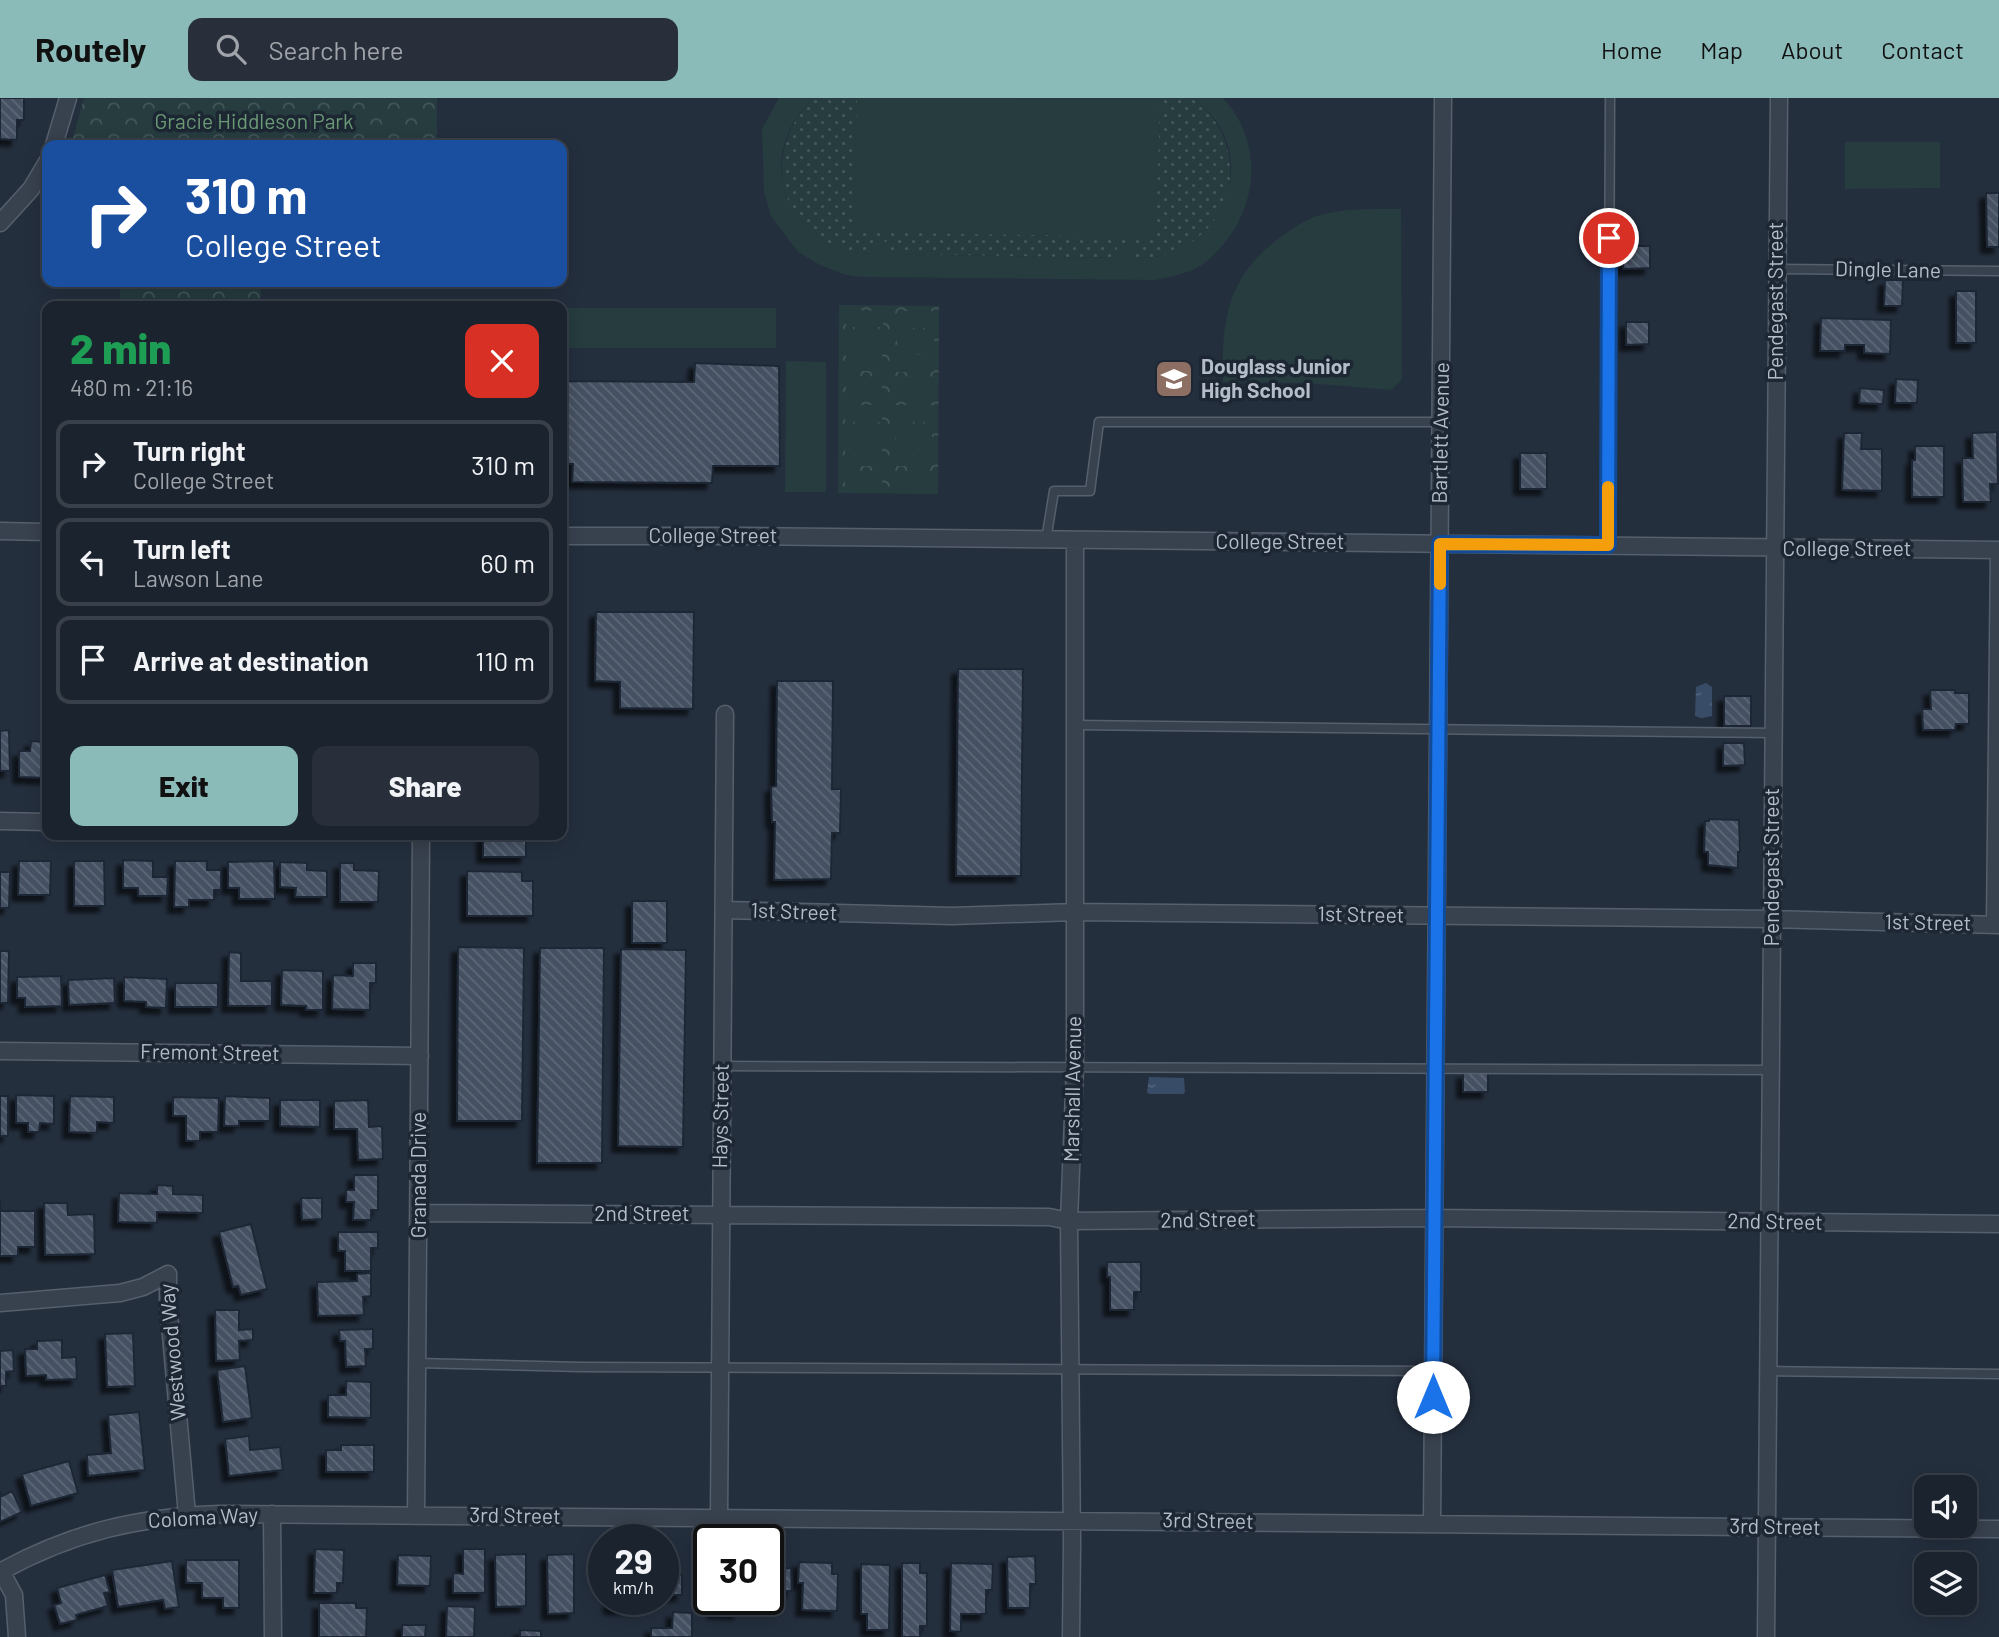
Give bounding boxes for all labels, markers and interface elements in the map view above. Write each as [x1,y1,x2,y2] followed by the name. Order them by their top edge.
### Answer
[188,18,678,81] search box
[35,29,146,69] text: Routely
[212,30,250,68] icon: search
[268,34,404,65] text: Search here
[1601,35,1662,64] text: Home
[1700,35,1743,64] text: Map
[1781,35,1843,64] text: About
[1881,35,1964,64] text: Contact
[154,108,354,133] park label: Gracie Hiddleson Park
[185,165,307,224] text: 310 m
[70,168,161,259] icon: right
[1579,208,1639,268] pin
[1590,219,1628,257] icon: arrive
[1762,222,1787,380] street label: Pendegast Street
[185,225,382,263] text: College Street
[1835,255,1941,282] street label: Dingle Lane
[70,322,171,372] text: 2 min
[465,324,539,398] button: close
[1201,353,1350,402] place label: Douglass Junior High School
[1153,358,1195,400] school or university icon: Douglass Junior High School
[1426,362,1453,504] street label: Bartlett Avenue
[70,373,193,401] text: 480 m · 21:16
[133,435,246,466] text: Turn right
[74,445,112,483] icon: right
[471,449,535,480] text: 310 m
[133,466,274,494] text: College Street
[649,522,777,547] street label: College Street
[1216,528,1344,553] street label: College Street
[133,533,231,564] text: Turn left
[1783,535,1911,560] street label: College Street
[74,543,112,581] icon: left
[480,547,535,578] text: 60 m
[133,564,263,592] text: Lawson Lane
[74,641,112,679] icon: arrive
[133,645,369,676] text: Arrive at destination
[475,645,535,676] text: 110 m
[70,746,298,826] button: Exit
[312,746,539,826] button: Share
[1758,788,1783,946] street label: Pendegast Street
[750,896,838,925] street label: 1st Street
[1318,900,1405,927] street label: 1st Street
[1885,908,1972,935] street label: 1st Street
[1058,1016,1085,1162] street label: Marshall Avenue
[140,1038,280,1065] street label: Fremont Street
[706,1063,733,1169] street label: Hays Street
[405,1112,430,1238] street label: Granada Drive
[594,1200,690,1225] street label: 2nd Street
[1160,1205,1256,1232] street label: 2nd Street
[1727,1207,1823,1234] street label: 2nd Street
[153,1282,190,1422] street label: Westwood Way
[1396,1360,1470,1434] position arrow
[1914,1475,1977,1615] map controls
[1914,1475,1977,1538] button: sound
[147,1501,259,1532] street label: Coloma Way
[469,1501,561,1528] street label: 3rd Street
[1162,1506,1254,1533] street label: 3rd Street
[1729,1512,1821,1539] street label: 3rd Street
[693,1524,784,1615] speed limit sign: 30
[614,1539,653,1581] text: 29
[1914,1552,1977,1615] button: layers
[613,1576,654,1598] text: km/h

